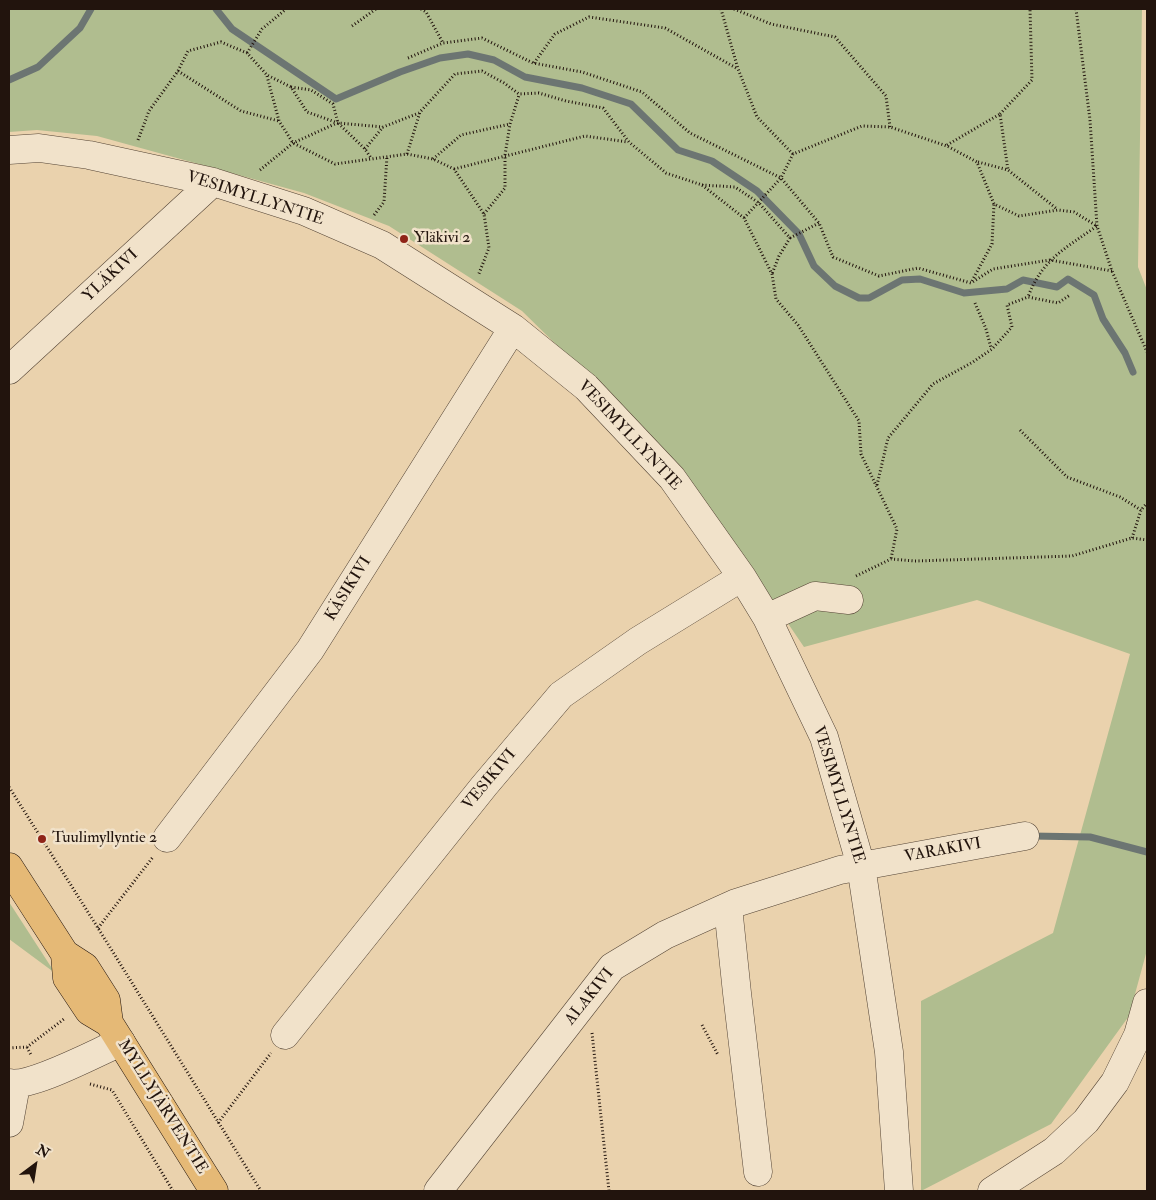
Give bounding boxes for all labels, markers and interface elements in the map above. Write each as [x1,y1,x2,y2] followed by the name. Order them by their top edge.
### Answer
[184,168,326,230] street label: VESIMYLLYNTIE
[414,229,470,249] place label: Yläkivi 2
[398,233,410,245] marker: Yläkivi 2
[79,246,143,306] street label: YLÄKIVI
[573,377,685,495] street label: VESIMYLLYNTIE
[322,553,376,625] street label: KÄSIKIVI
[808,724,868,866] street label: VESIMYLLYNTIE
[459,746,521,814] street label: VESIKIVI
[52,829,157,849] place label: Tuulimyllyntie 2
[36,833,48,845] marker: Tuulimyllyntie 2
[903,835,983,867] street label: VARAKIVI
[561,965,619,1029] street label: ALAKIVI
[113,1036,211,1178] street label: MYLLYJÄRVENTIE
[10,1140,60,1190] north arrow
[33,1141,53,1162] text: N

